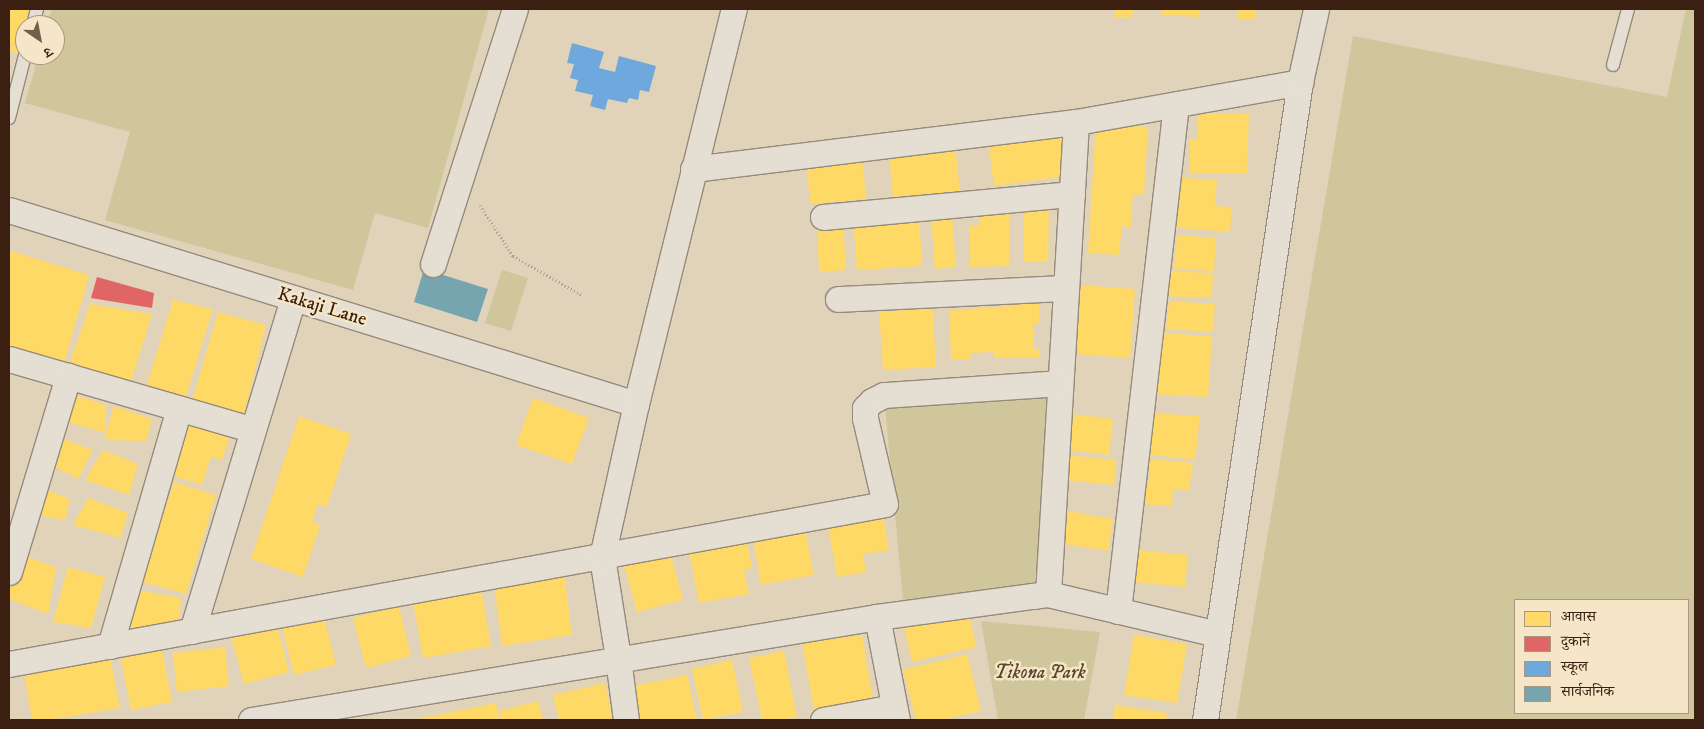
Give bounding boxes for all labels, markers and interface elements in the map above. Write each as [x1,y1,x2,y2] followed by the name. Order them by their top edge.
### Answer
[15,15,65,65] north arrow
[40,42,56,61] text: उ
[275,283,369,331] street label: Kakaji Lane
[1514,599,1689,714] legend
[1561,607,1596,626] text: आवास
[1561,632,1590,651] text: दुकानें
[1561,657,1588,676] text: स्कूल
[994,662,1086,684] park label: Tikona Park
[1561,682,1614,701] text: सार्वजनिक

